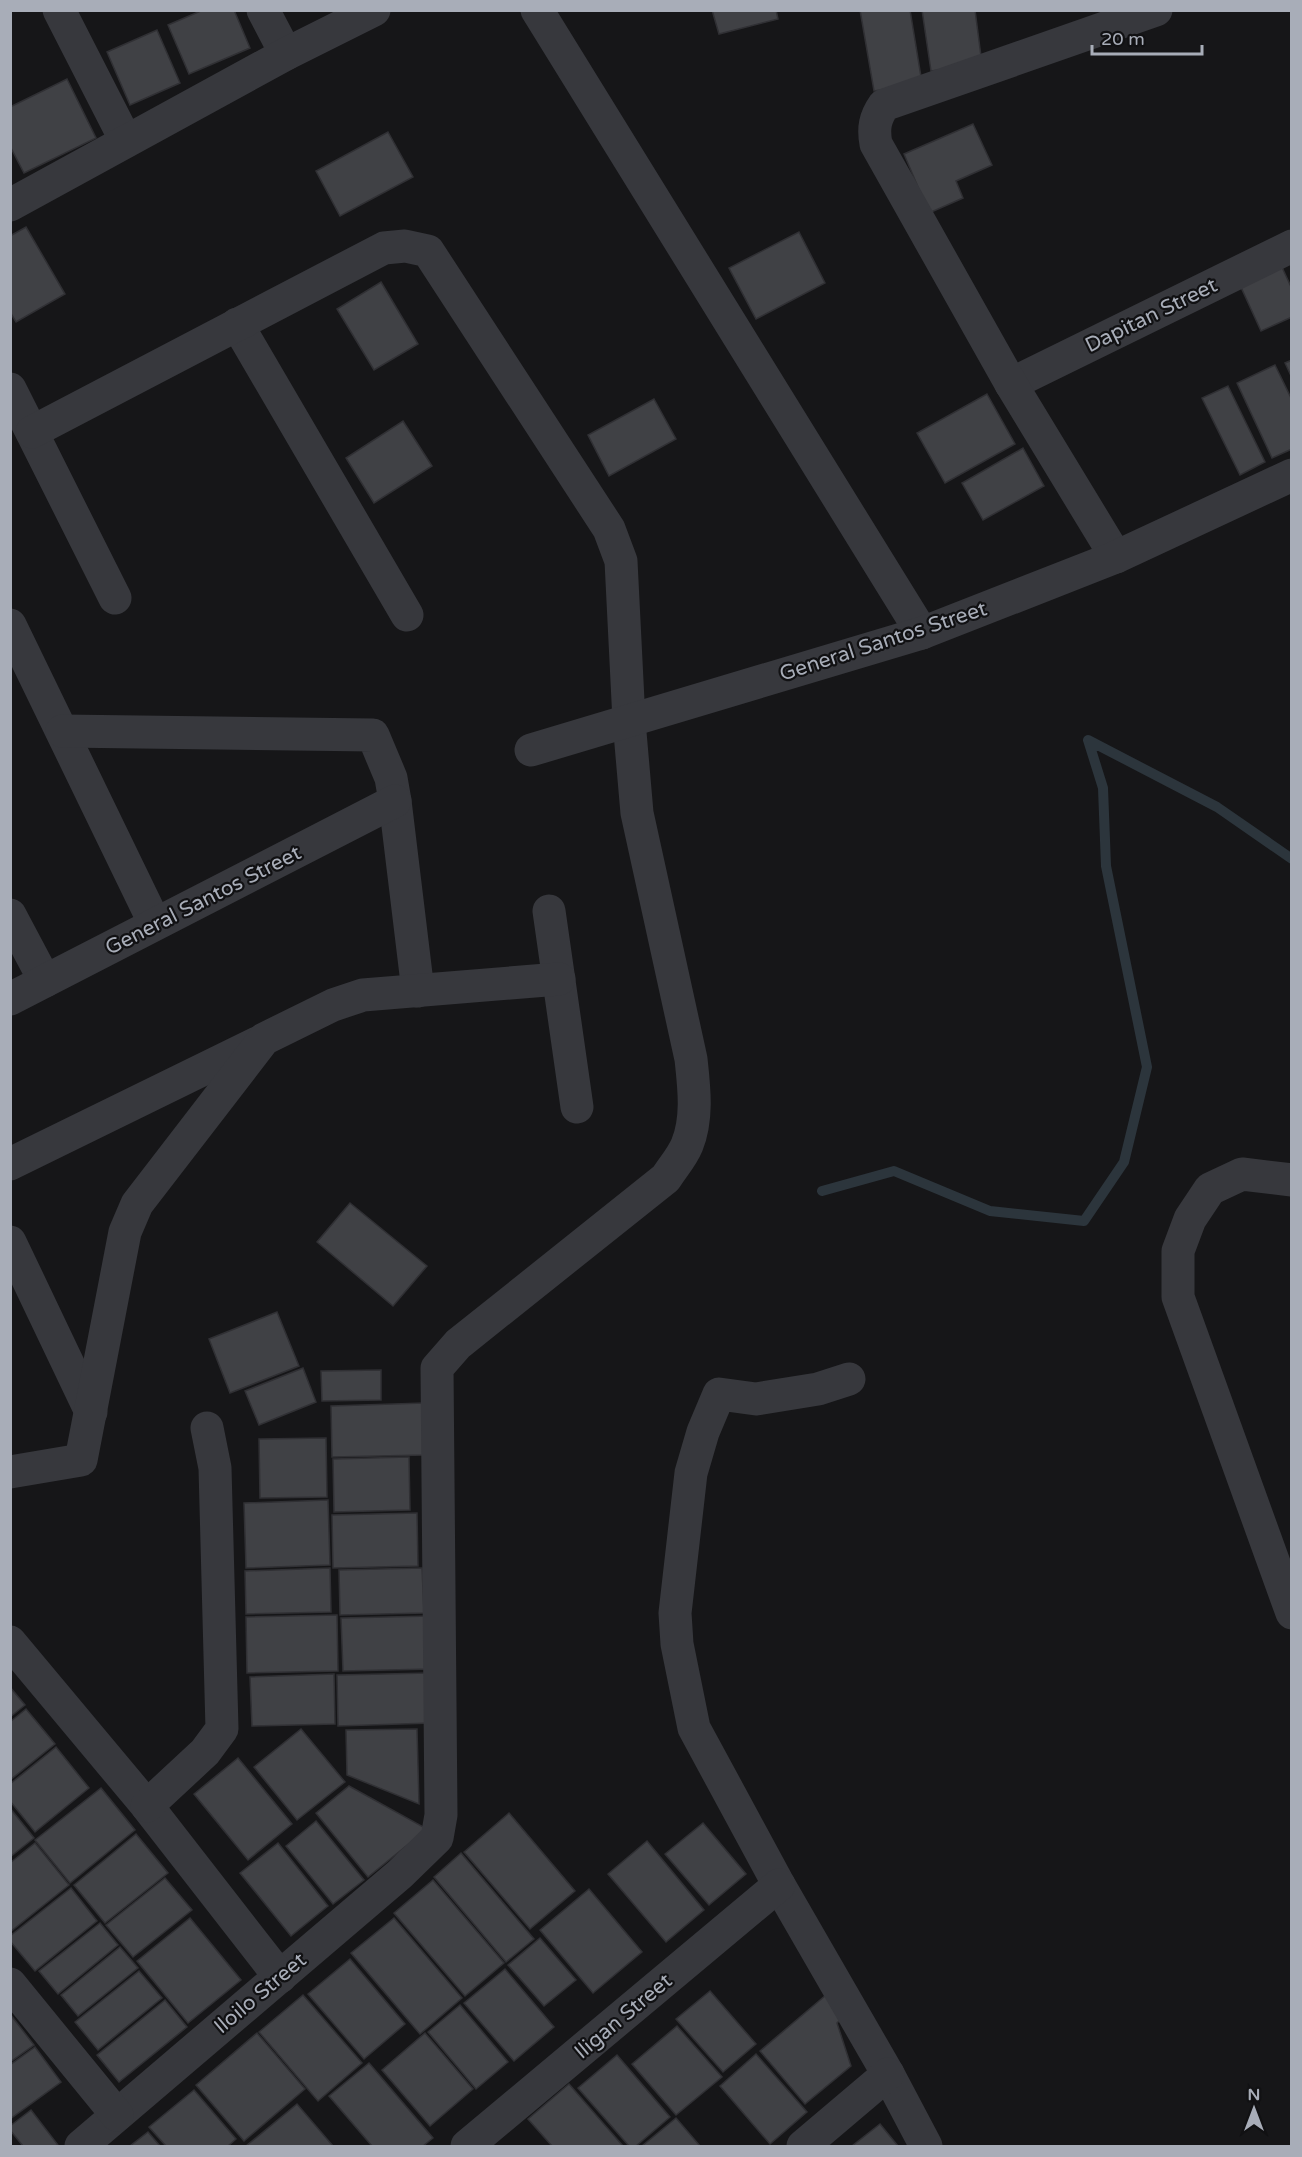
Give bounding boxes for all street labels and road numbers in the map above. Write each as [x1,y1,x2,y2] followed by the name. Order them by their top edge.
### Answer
[1081,273,1221,358] street label: Dapitan Street
[776,596,990,687] street label: General Santos Street
[101,840,305,961] street label: General Santos Street
[209,1948,311,2039] street label: Iloilo Street
[569,1968,677,2064] street label: Iligan Street

